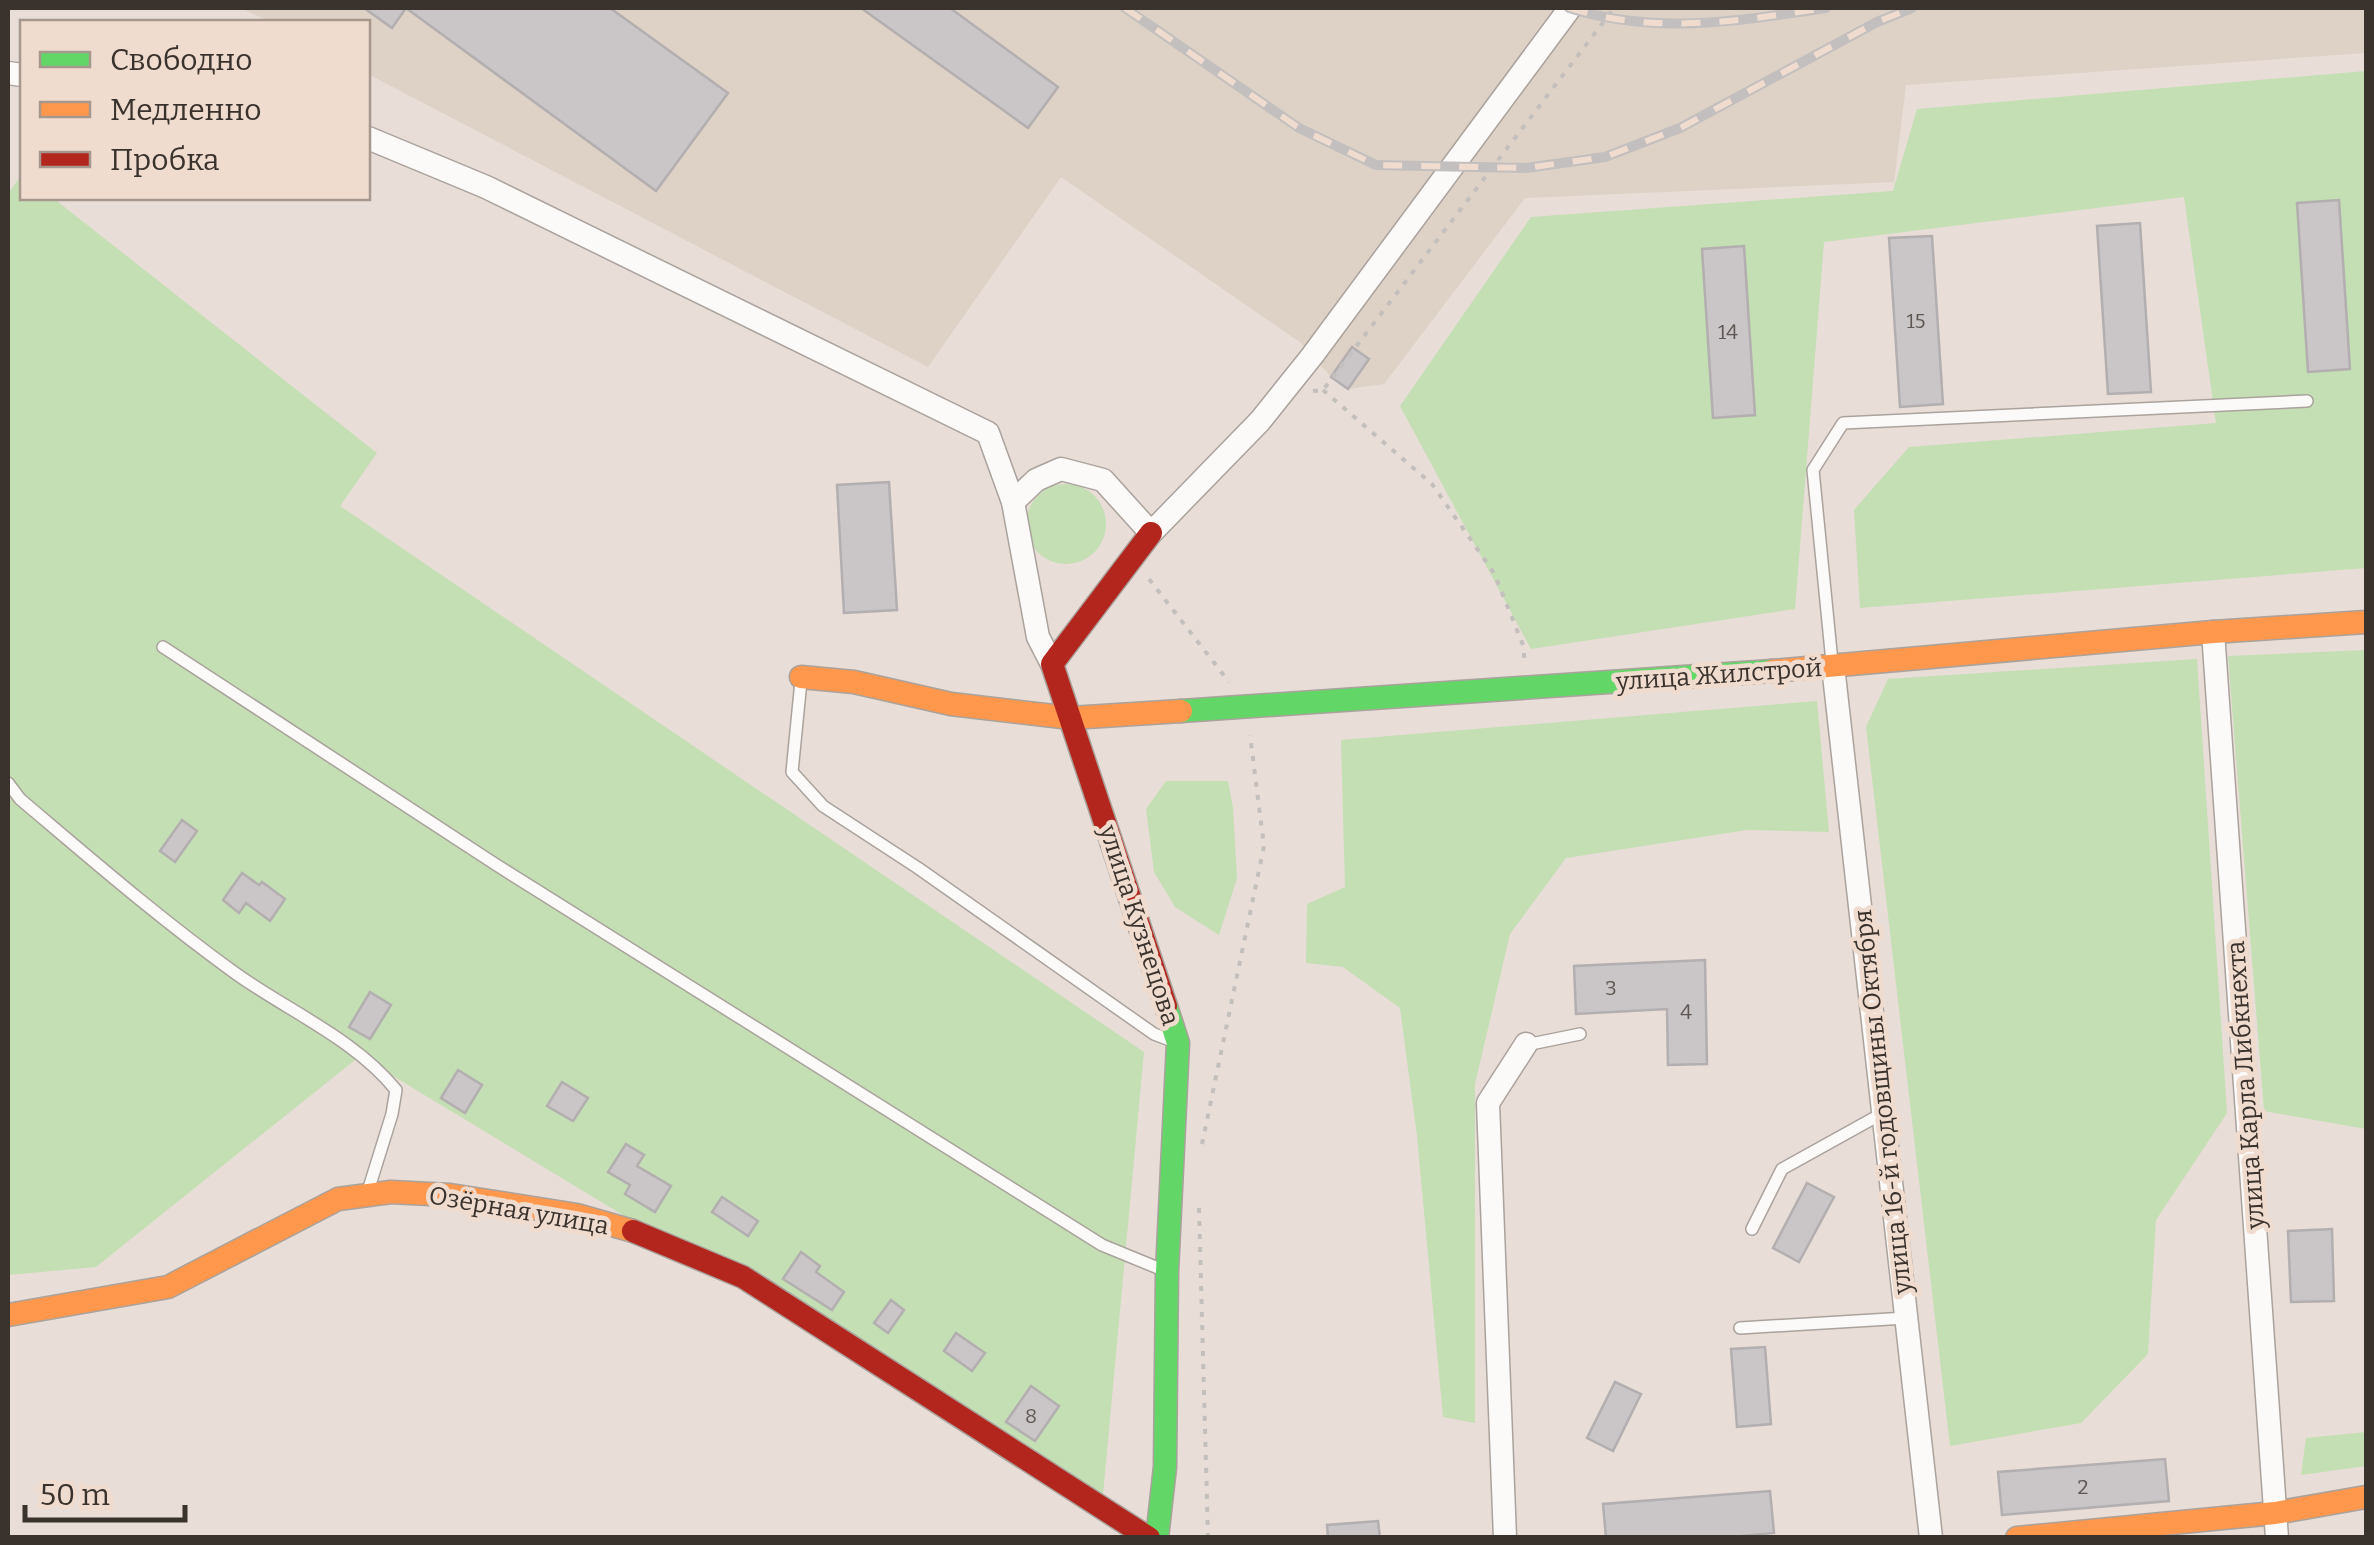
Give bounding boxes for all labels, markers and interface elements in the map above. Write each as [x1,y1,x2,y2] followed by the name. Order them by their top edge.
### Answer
[20,20,370,200] legend
[110,42,252,78] text: Свободно
[110,92,262,128] text: Медленно
[110,142,219,178] text: Пробка
[1907,309,1925,333] house number: 15
[1718,320,1738,344] house number: 14
[1614,653,1823,697] street label: улица Жилстрой
[1092,820,1186,1030] street label: улица Кузнецова
[1848,908,1918,1297] street label: улица 16-й годовщины Октября
[2221,939,2271,1231] street label: улица Карла Либкнехта
[1605,976,1617,1000] house number: 3
[1680,1000,1692,1024] house number: 4
[426,1180,611,1242] street label: Озёрная улица
[1025,1404,1037,1428] house number: 8
[25,1460,185,1522] scale bar
[2078,1475,2088,1499] house number: 2
[40,1477,110,1513] text: 50 m

